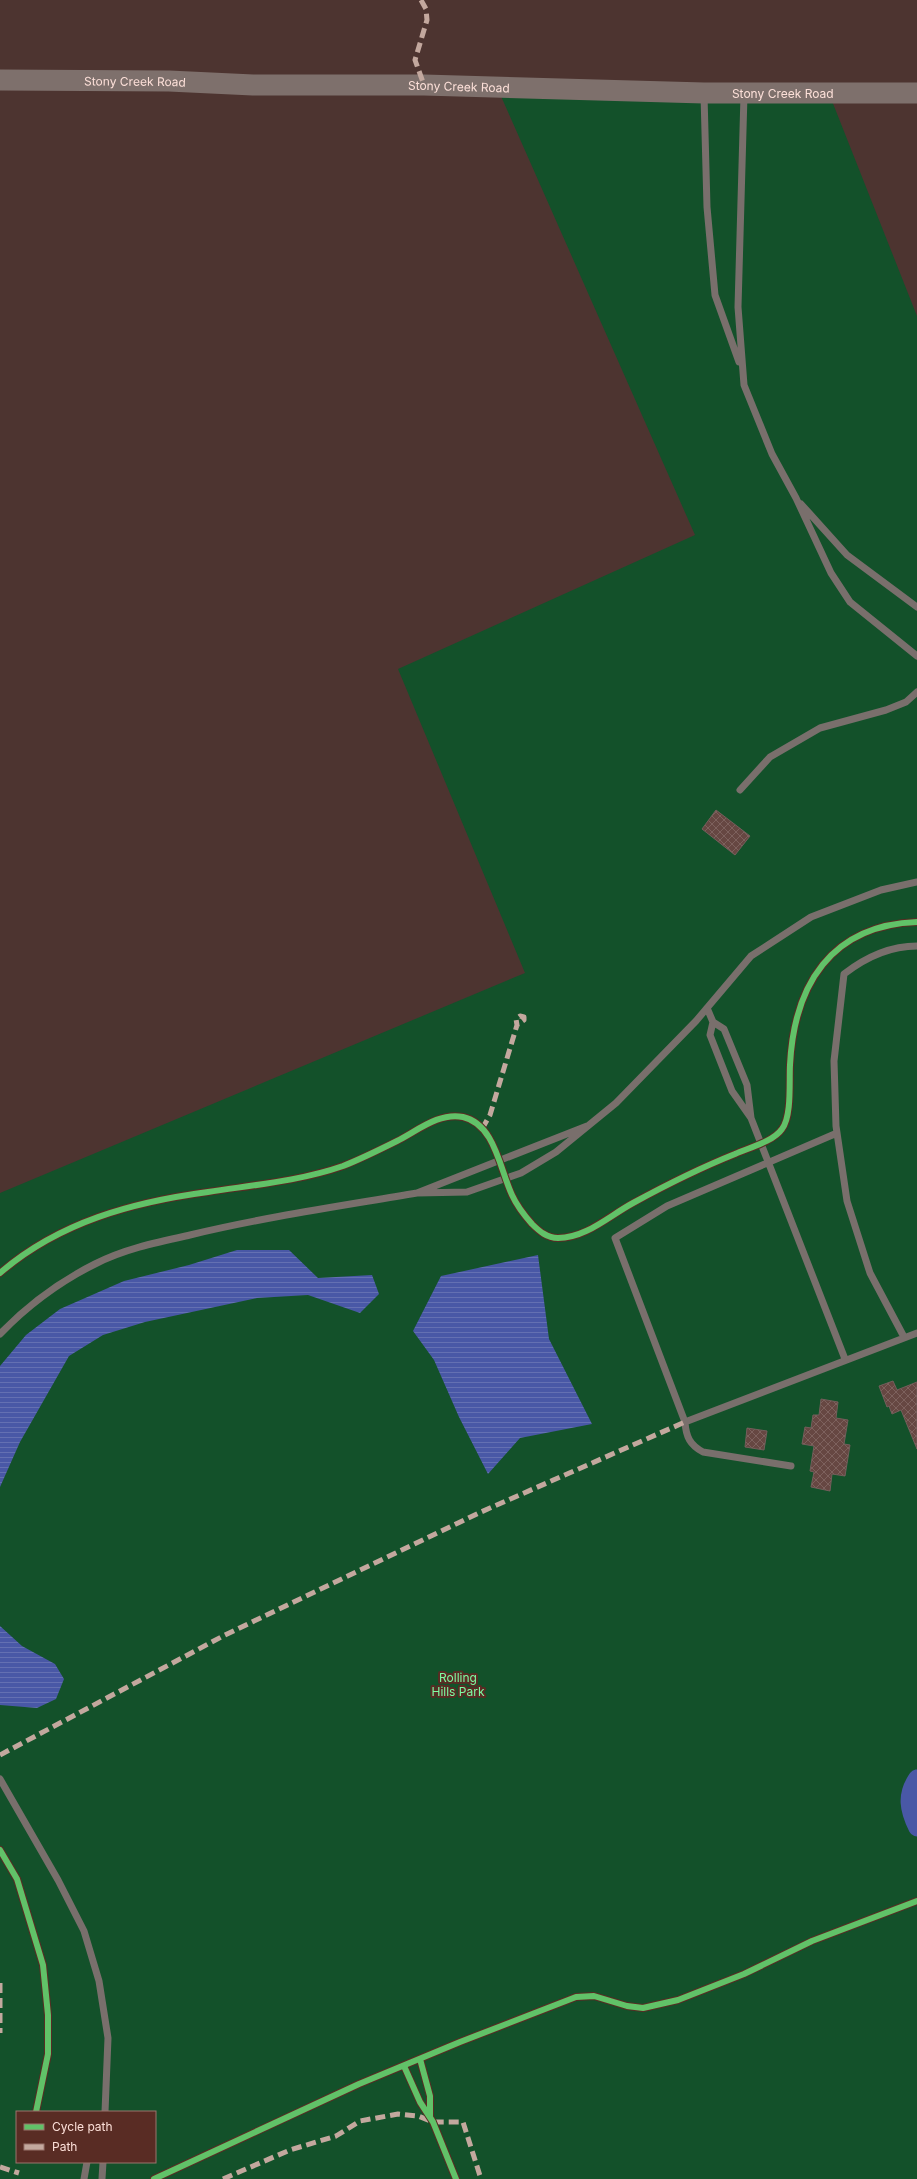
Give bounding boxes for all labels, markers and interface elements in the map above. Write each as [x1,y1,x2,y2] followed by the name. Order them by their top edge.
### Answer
[84,73,186,89] street label: Stony Creek Road
[408,78,510,95] street label: Stony Creek Road
[732,86,834,101] street label: Stony Creek Road
[431,1670,485,1699] park label: Rolling Hills Park
[16,2111,156,2163] legend
[52,2119,113,2134] text: Cycle path
[52,2139,77,2154] text: Path

